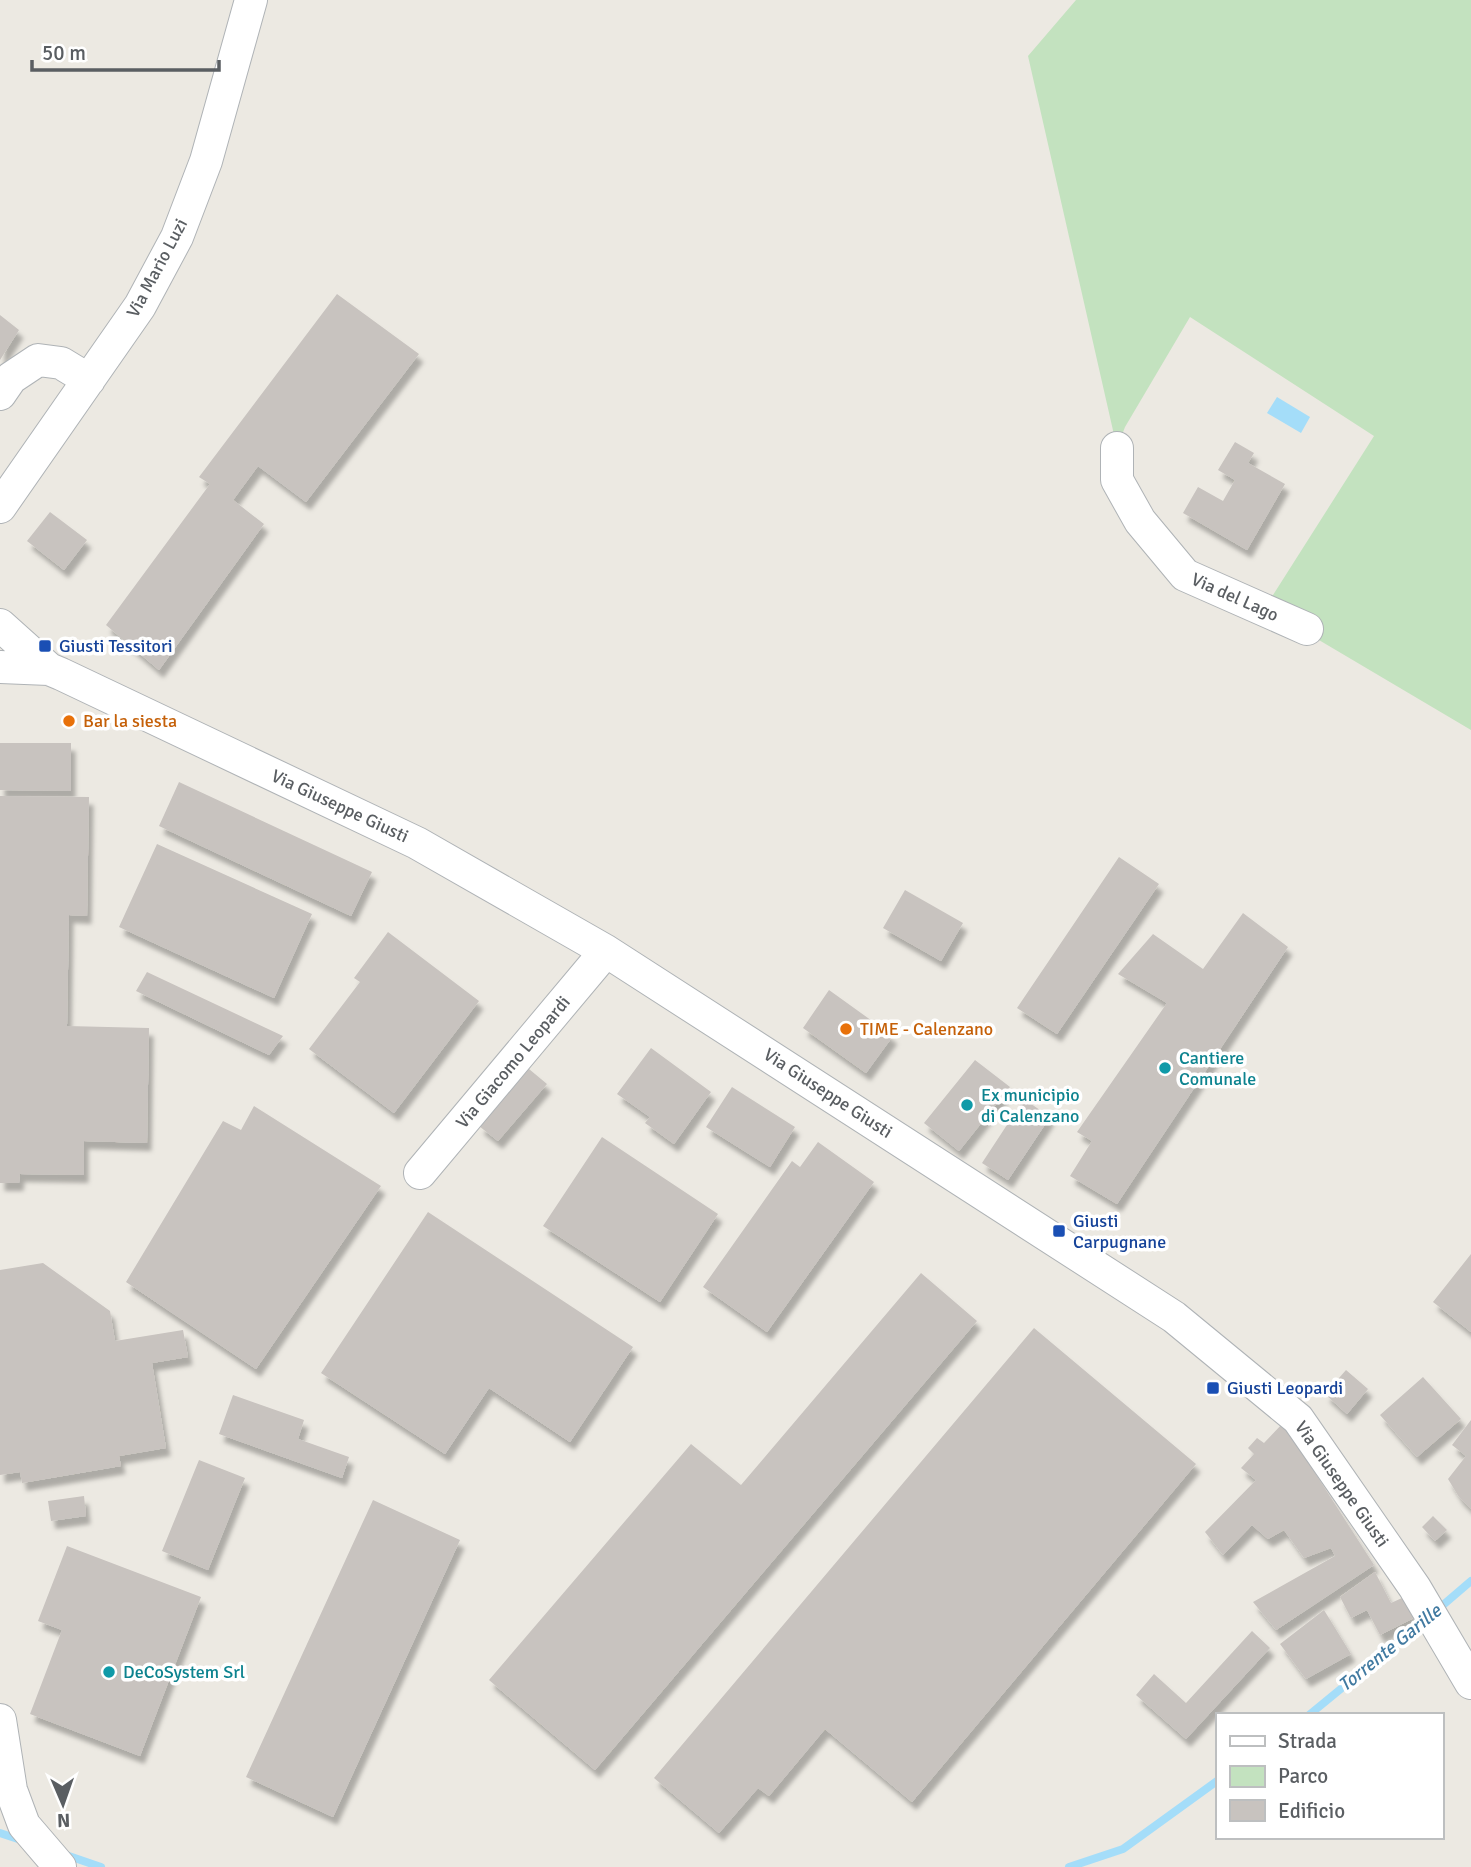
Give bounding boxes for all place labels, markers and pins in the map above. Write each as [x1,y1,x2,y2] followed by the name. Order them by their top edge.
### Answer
[59,635,173,657] place label: Giusti Tessitori
[37,638,53,654] marker: Giusti Tessitori
[83,710,177,732] place label: Bar la siesta
[61,713,77,729] marker: Bar la siesta
[860,1018,993,1040] place label: TIME - Calenzano
[838,1021,854,1037] marker: TIME - Calenzano
[1179,1047,1256,1090] place label: Cantiere Comunale
[1157,1060,1173,1076] marker: Cantiere Comunale
[981,1084,1080,1127] place label: Ex municipio di Calenzano
[959,1097,975,1113] marker: Ex municipio di Calenzano
[1073,1210,1166,1253] place label: Giusti Carpugnane
[1051,1223,1067,1239] marker: Giusti Carpugnane
[1227,1377,1343,1399] place label: Giusti Leopardi
[1205,1380,1221,1396] marker: Giusti Leopardi
[123,1661,245,1683] place label: DeCoSystem Srl
[101,1664,117,1680] marker: DeCoSystem Srl

